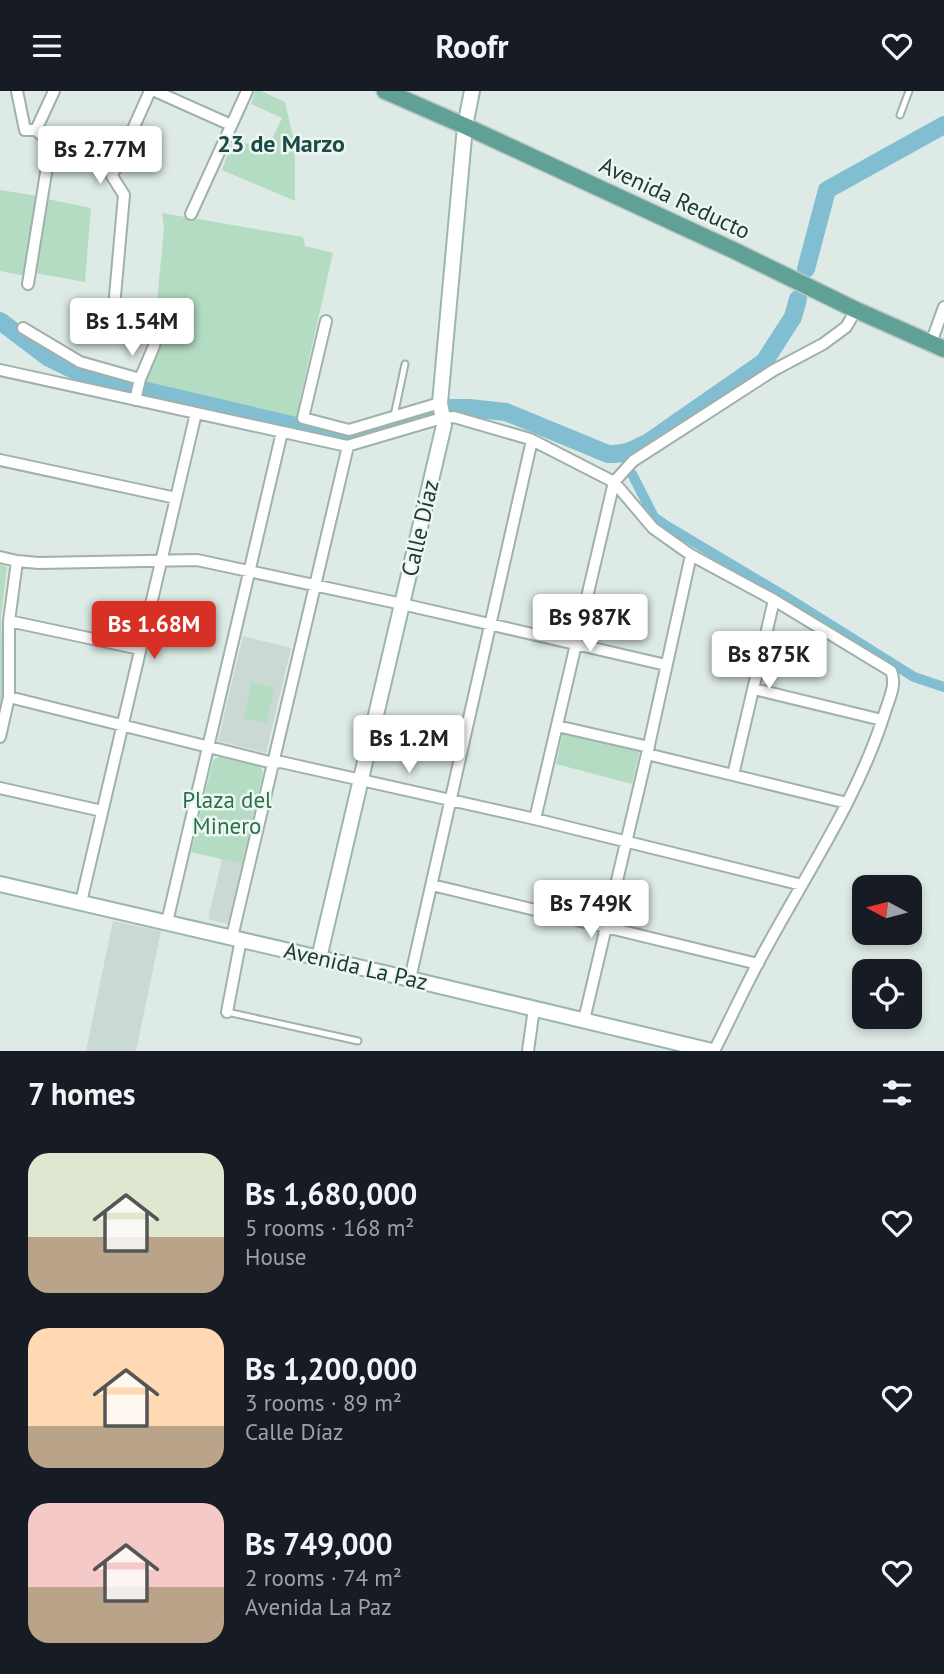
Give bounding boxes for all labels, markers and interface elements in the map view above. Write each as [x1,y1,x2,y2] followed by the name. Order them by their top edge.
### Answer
[435,25,509,67] text: Roofr
[28,27,66,65] icon: menu
[878,27,916,65] icon: heart
[28,127,172,186] pin: Bs 2.77M
[217,128,345,159] district label: 23 de Marzo
[54,134,146,163] text: Bs 2.77M
[595,150,755,245] street label: Avenida Reducto
[60,299,204,358] pin: Bs 1.54M
[86,306,178,335] text: Bs 1.54M
[394,477,445,579] street label: Calle Díaz
[525,595,655,654] pin: Bs 987K
[82,601,226,661] pin: Bs 1.68M
[549,602,631,631] text: Bs 987K
[108,609,200,638] text: Bs 1.68M
[704,631,834,691] pin: Bs 875K
[728,639,810,668] text: Bs 875K
[344,715,474,775] pin: Bs 1.2M
[369,723,449,752] text: Bs 1.2M
[182,785,272,840] park label: Plaza del Minero
[852,875,922,945] north arrow
[852,875,922,1029] map controls
[526,881,656,940] pin: Bs 749K
[550,888,632,917] text: Bs 749K
[281,935,431,996] street label: Avenida La Paz
[852,959,922,1029] button: locate
[28,1074,136,1113] text: 7 homes
[878,1074,916,1112] icon: filters
[245,1174,417,1213] text: Bs 1,680,000
[84,1181,168,1265] icon: home
[878,1204,916,1242] icon: heart
[245,1213,414,1242] text: 5 rooms · 168 m²
[245,1242,307,1271] text: House
[245,1349,417,1388] text: Bs 1,200,000
[84,1356,168,1440] icon: home
[878,1379,916,1417] icon: heart
[245,1388,402,1417] text: 3 rooms · 89 m²
[245,1417,343,1446] text: Calle Díaz
[245,1524,393,1563] text: Bs 749,000
[84,1531,168,1615] icon: home
[878,1554,916,1592] icon: heart
[245,1563,402,1592] text: 2 rooms · 74 m²
[245,1592,392,1621] text: Avenida La Paz

